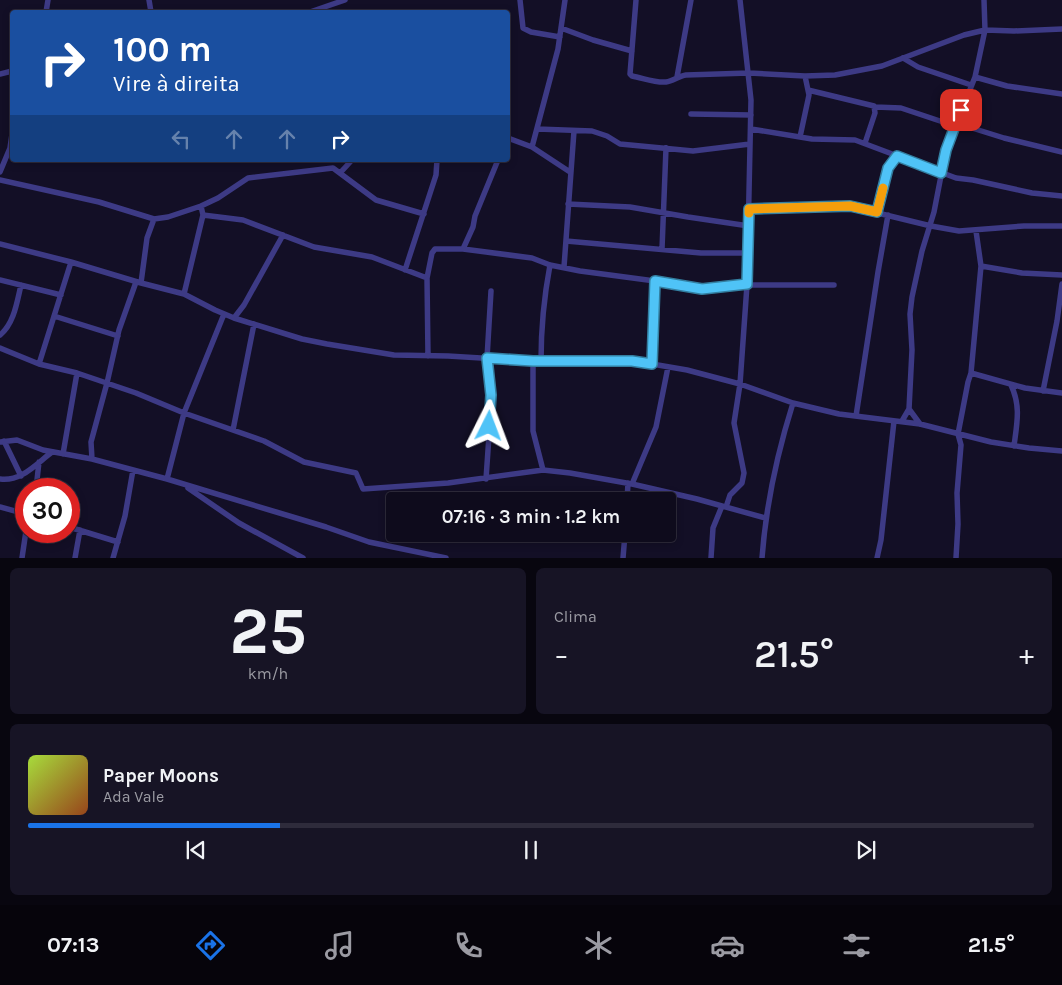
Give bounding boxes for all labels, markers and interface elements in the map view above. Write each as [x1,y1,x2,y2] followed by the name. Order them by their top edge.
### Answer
[113,29,212,70] text: 100 m
[30,30,95,95] icon: right
[113,71,240,97] text: Vire à direita
[940,89,982,131] pin
[947,96,975,124] icon: arrive
[167,125,195,153] icon: left
[220,125,248,153] icon: ahead
[273,125,301,153] icon: ahead
[326,125,354,153] icon: right
[462,399,514,451] position arrow
[15,478,80,543] speed limit sign: 30
[442,506,620,528] text: 07:16 · 3 min · 1.2 km
[229,593,307,669] text: 25
[554,607,597,626] text: Clima
[754,632,834,677] text: 21.5°
[554,638,569,671] text: −
[1019,638,1034,671] text: +
[248,664,288,683] text: km/h
[103,765,219,787] text: Paper Moons
[103,787,164,806] text: Ada Vale
[182,836,210,864] icon: previous
[517,836,545,864] icon: pause
[852,836,880,864] icon: next
[193,928,228,963] icon: directions
[322,928,357,963] icon: music
[451,928,486,963] icon: phone
[581,928,616,963] icon: climate
[710,928,745,963] icon: car
[839,928,874,963] icon: filters
[47,932,99,958] text: 07:13
[968,932,1015,958] text: 21.5°

